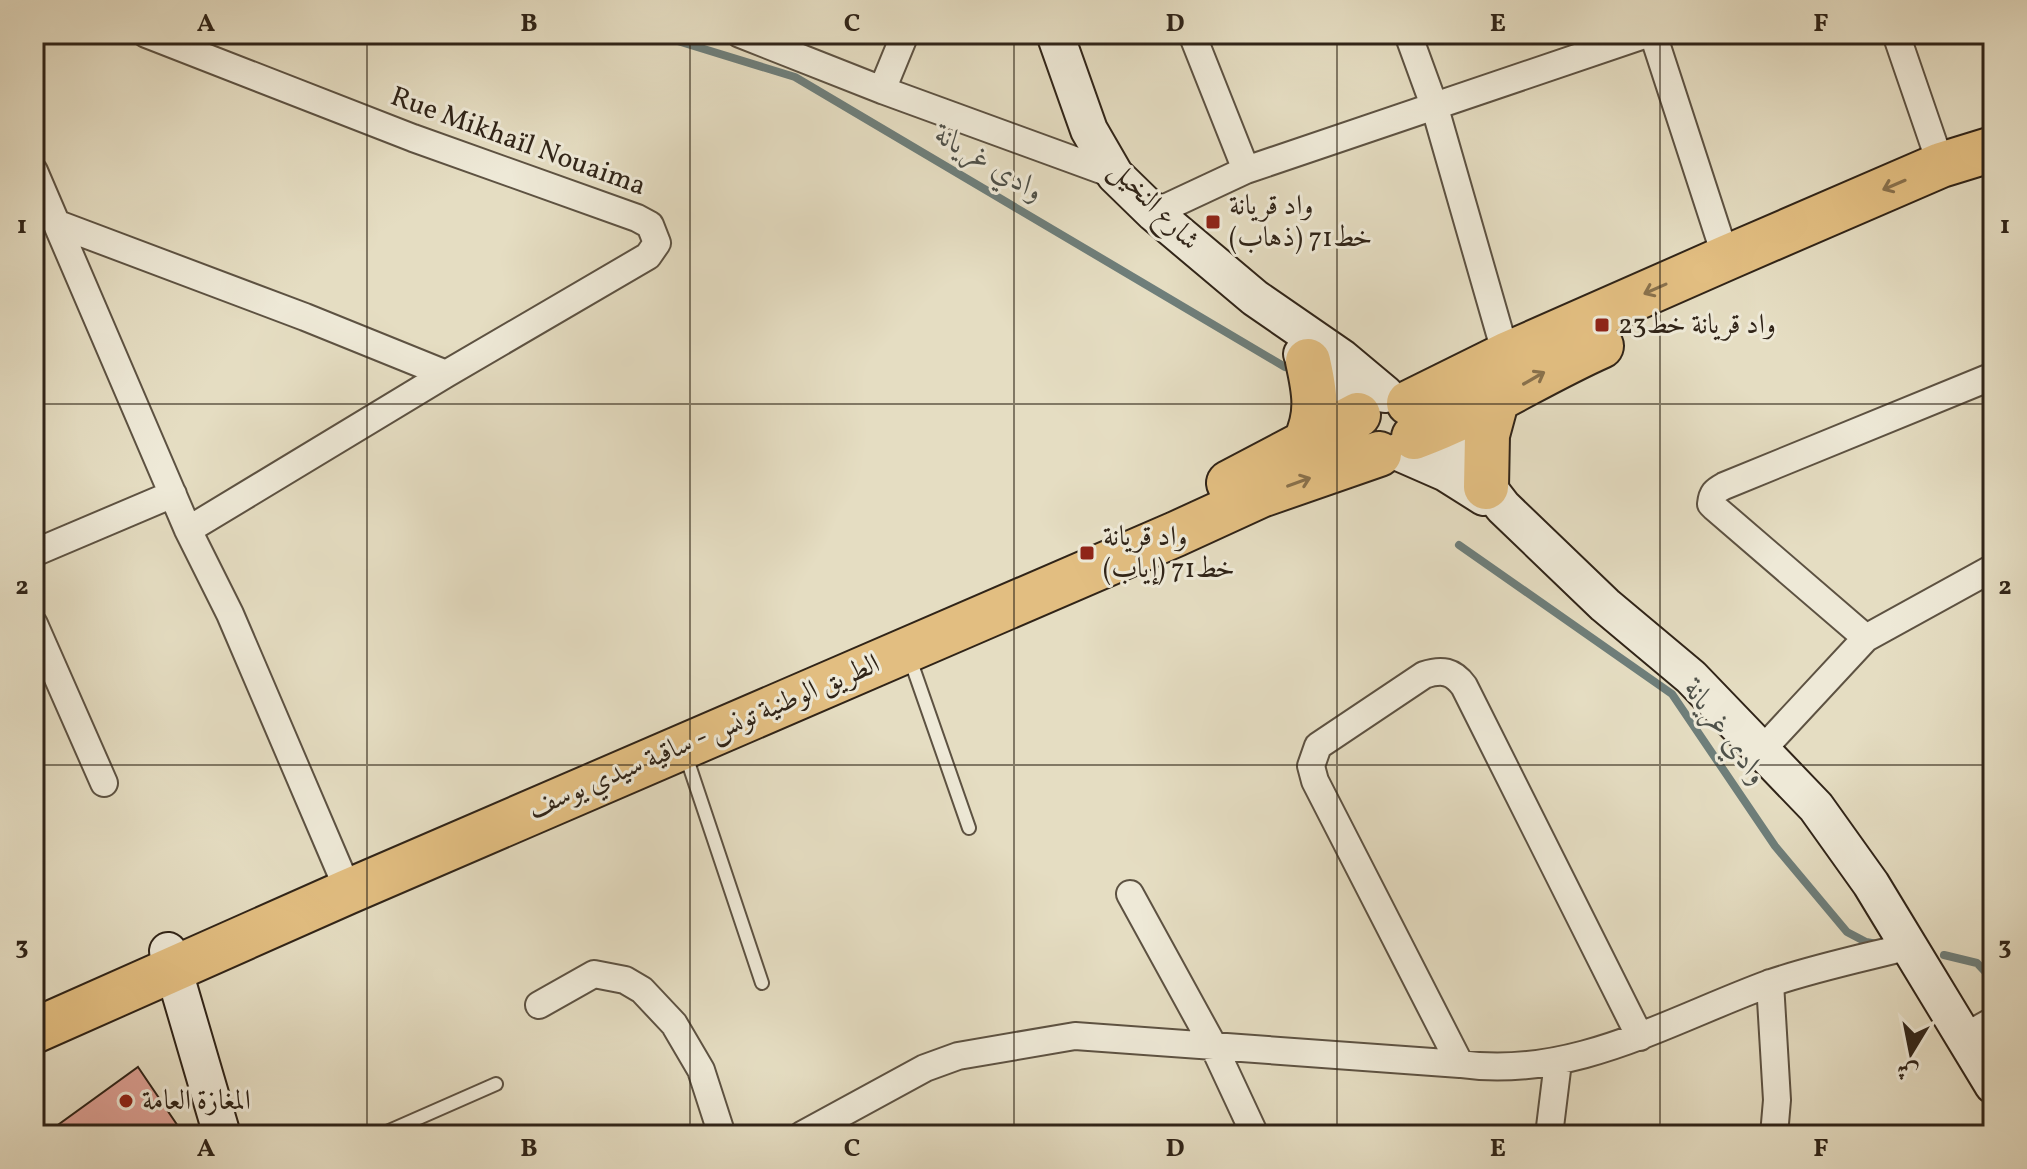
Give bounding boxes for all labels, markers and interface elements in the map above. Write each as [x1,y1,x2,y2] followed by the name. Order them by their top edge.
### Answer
[197,6,216,42] text: A
[520,6,538,42] text: B
[844,6,860,42] text: C
[1165,6,1185,42] text: D
[1490,6,1506,42] text: E
[1813,6,1829,42] text: F
[385,78,651,206] street label: Rue Mikhaïl Nouaima
[923,113,1052,214] water label: وادي غريانة
[1099,152,1208,261] street label: شارع النخيل
[1882,179,1906,194] one-way arrow
[1229,187,1372,258] place label: واد قريانة خط71 (ذهاب)
[17,208,27,244] text: 1
[2000,208,2010,244] text: 1
[1204,213,1222,231] marker: واد قريانة خط71 (ذهاب)
[1644,283,1668,298] one-way arrow
[1618,306,1776,345] place label: واد قريانة خط23
[1593,316,1611,334] marker: واد قريانة خط23
[1522,370,1546,385] one-way arrow
[1286,474,1311,488] one-way arrow
[1103,518,1235,589] place label: واد قريانة خط71 (إياب)
[1078,544,1096,562] marker: واد قريانة خط71 (إياب)
[15,569,29,605] text: 2
[1998,569,2012,605] text: 2
[522,645,887,830] street label: الطريق الوطنية تونس - ساقية سيدي يوسف
[1670,669,1778,795] water label: وادي غريانة
[15,929,29,965] text: 3
[1998,929,2012,965] text: 3
[1871,1013,1951,1093] north arrow
[1895,1053,1921,1087] text: ش
[142,1082,251,1121] place label: المغازة العامة
[117,1092,135,1110] marker: المغازة العامة
[197,1131,216,1167] text: A
[520,1131,538,1167] text: B
[844,1131,860,1167] text: C
[1165,1131,1185,1167] text: D
[1490,1131,1506,1167] text: E
[1813,1131,1829,1167] text: F

